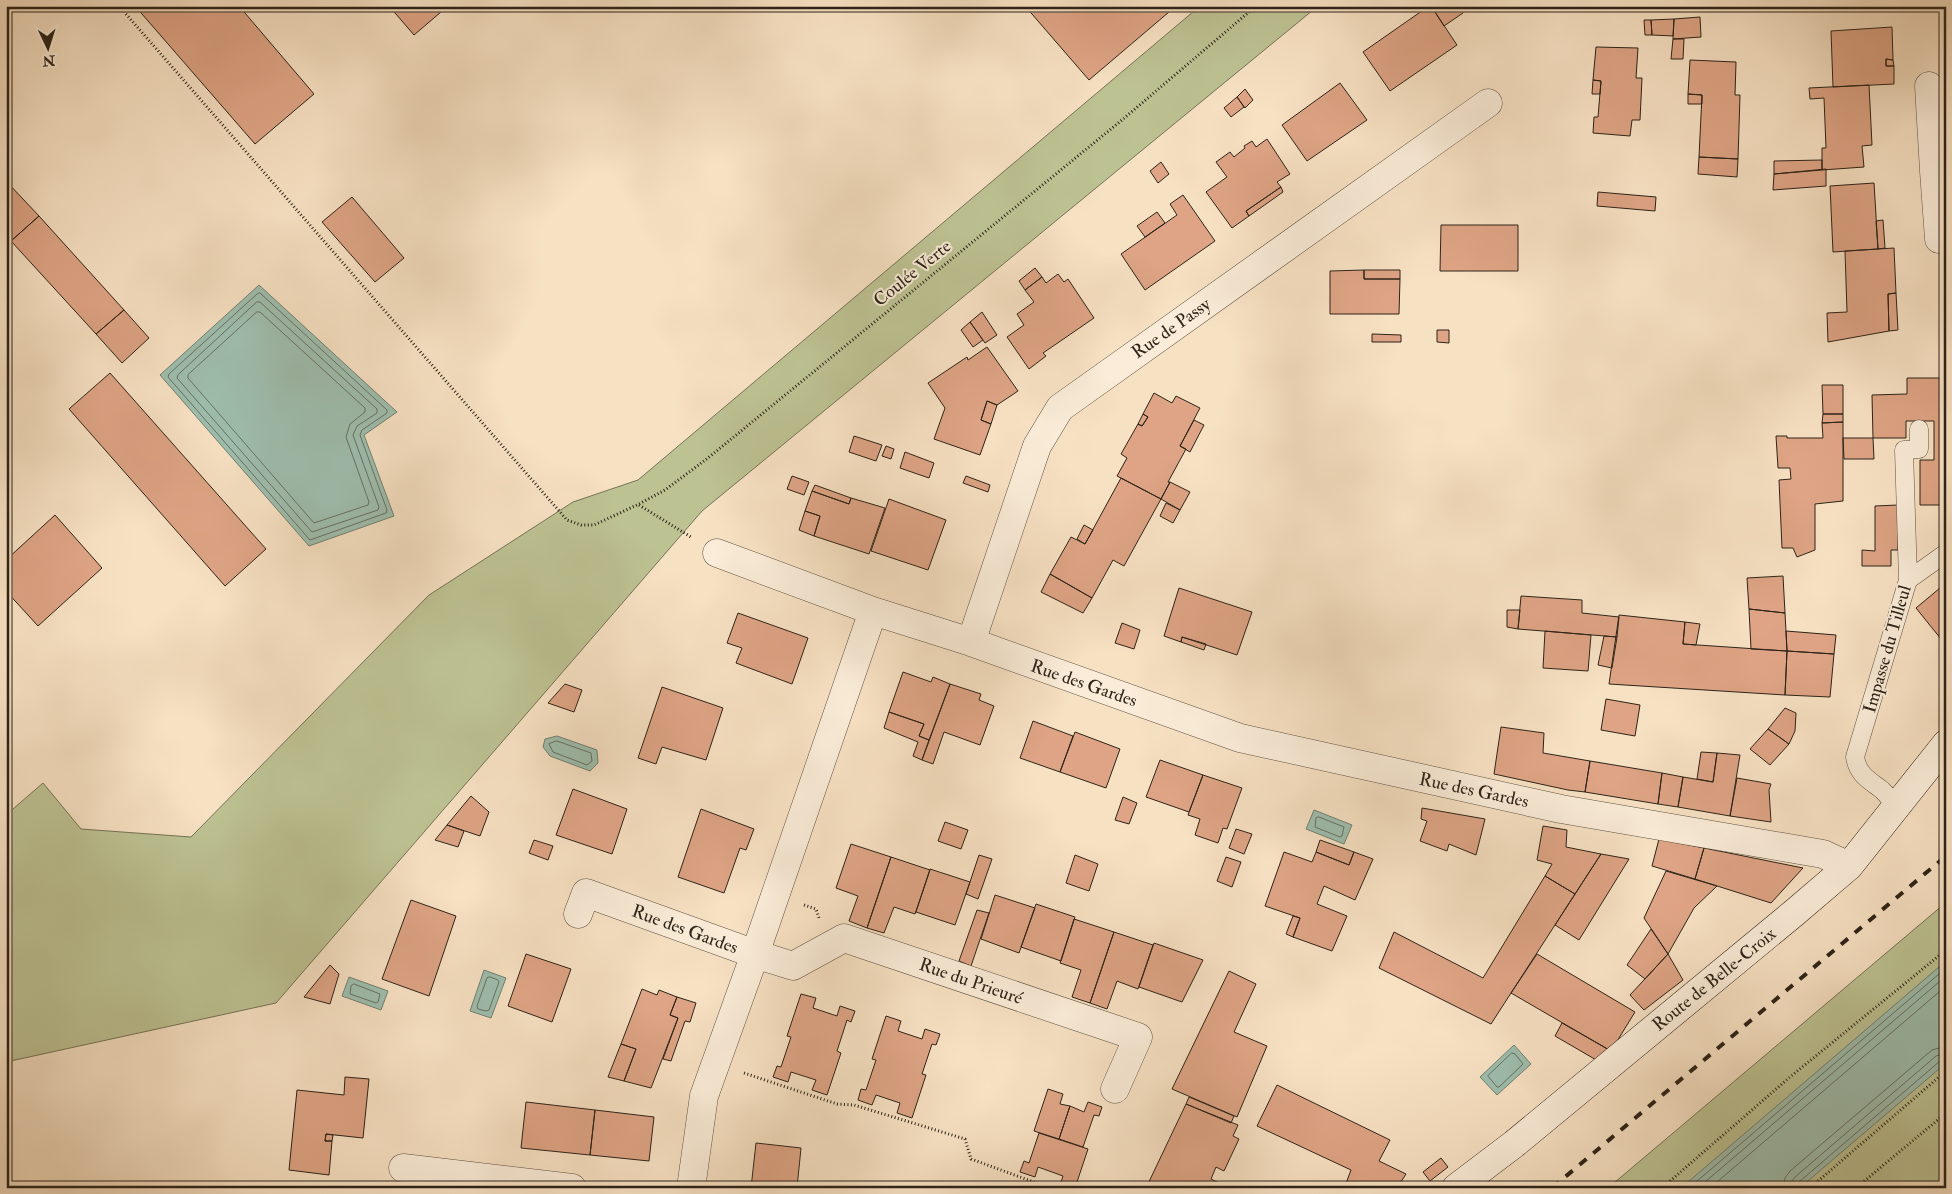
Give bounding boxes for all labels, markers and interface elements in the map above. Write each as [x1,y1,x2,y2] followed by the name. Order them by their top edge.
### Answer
[22,22,72,72] north arrow
[42,51,57,69] text: N
[869,235,956,312] street label: Coulée Verte
[1127,292,1216,364] street label: Rue de Passy
[1858,582,1917,716] street label: Impasse du Tilleul
[1027,654,1140,712] street label: Rue des Gardes
[1417,768,1531,813] street label: Rue des Gardes
[629,900,741,959] street label: Rue des Gardes
[1648,922,1781,1036] street label: Route de Belle-Croix
[916,953,1026,1010] street label: Rue du Prieuré

